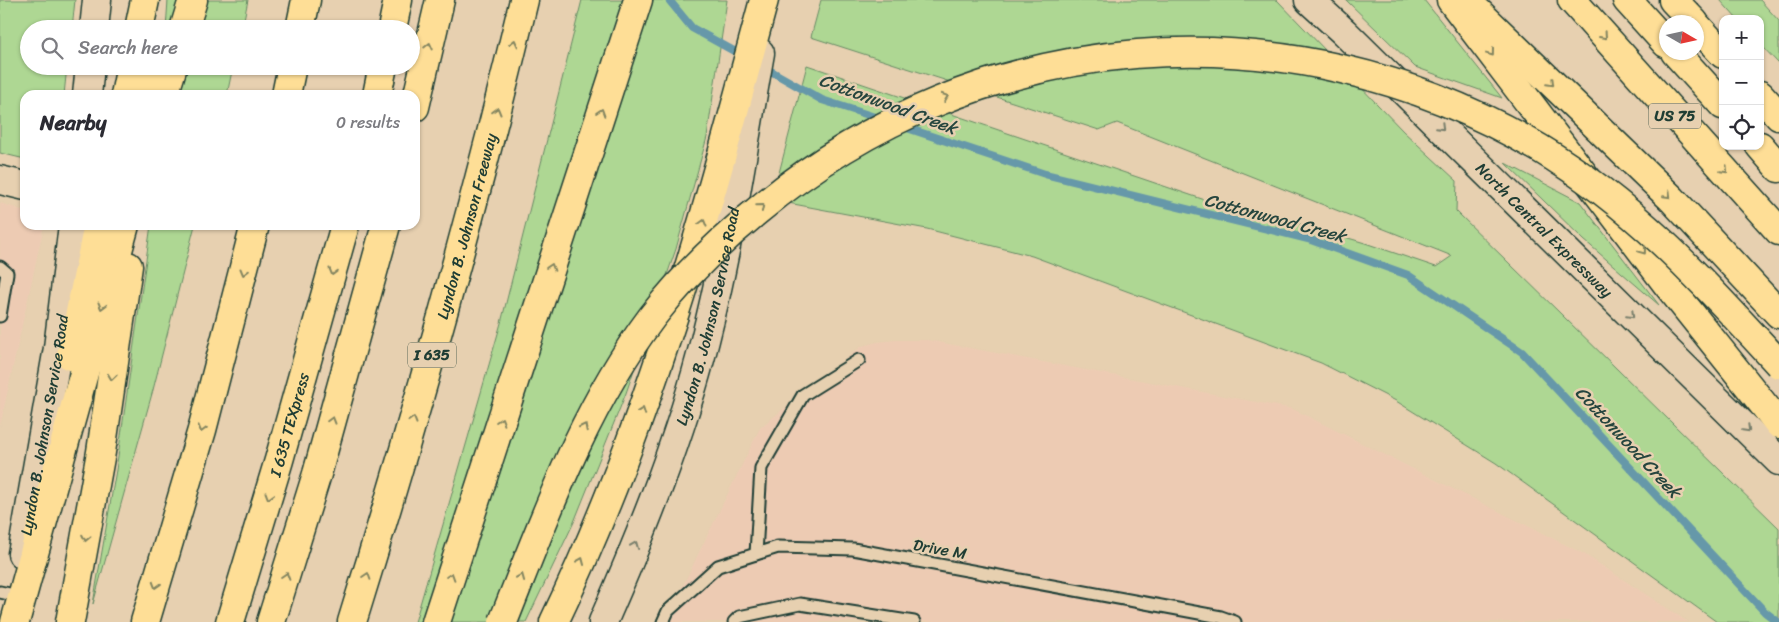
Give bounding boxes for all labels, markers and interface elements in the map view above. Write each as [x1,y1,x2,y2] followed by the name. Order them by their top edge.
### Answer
[1659,15,1704,60] north arrow
[1719,15,1764,150] map controls
[1719,15,1764,60] button: +
[20,20,420,75] search box
[78,31,178,64] text: Search here
[1598,31,1607,40] one-way arrow
[38,34,66,62] icon: search
[508,38,519,47] one-way arrow
[423,41,434,50] one-way arrow
[1485,47,1494,57] one-way arrow
[1719,60,1764,105] button: −
[814,64,964,145] water label: Cottonwood Creek
[1545,77,1554,86] one-way arrow
[940,93,949,103] one-way arrow
[40,104,106,142] text: Nearby
[1649,104,1701,128] road number: US 75
[1719,105,1764,150] button: locate
[491,106,502,115] one-way arrow
[336,108,400,137] text: 0 results
[596,108,606,117] one-way arrow
[1435,121,1444,130] one-way arrow
[427,129,505,323] street label: Lyndon B. Johnson Freeway
[1469,155,1621,305] street label: North Central Expressway
[1719,164,1728,173] one-way arrow
[1201,184,1351,253] water label: Cottonwood Creek
[1662,189,1671,198] one-way arrow
[667,203,748,429] street label: Lyndon B. Johnson Service Road
[756,204,765,213] one-way arrow
[698,220,708,228] one-way arrow
[1637,245,1645,254] one-way arrow
[545,263,555,271] one-way arrow
[239,268,250,277] one-way arrow
[328,268,339,277] one-way arrow
[98,301,108,309] one-way arrow
[1625,309,1634,318] one-way arrow
[11,311,77,538] street label: Lyndon B. Johnson Service Road
[408,342,456,368] road number: I 635
[260,369,318,481] street label: I 635 TEXpress
[107,374,118,382] one-way arrow
[1567,378,1691,508] water label: Cottonwood Creek
[636,407,646,415] one-way arrow
[327,416,337,424] one-way arrow
[408,416,418,424] one-way arrow
[495,417,505,426] one-way arrow
[578,423,588,432] one-way arrow
[1741,423,1750,432] one-way arrow
[197,425,208,434] one-way arrow
[264,491,274,499] one-way arrow
[911,530,969,568] street label: Drive M
[82,533,92,542] one-way arrow
[629,541,639,550] one-way arrow
[575,557,585,566] one-way arrow
[280,572,290,580] one-way arrow
[361,572,371,580] one-way arrow
[445,572,455,580] one-way arrow
[514,573,525,582] one-way arrow
[152,581,162,589] one-way arrow

